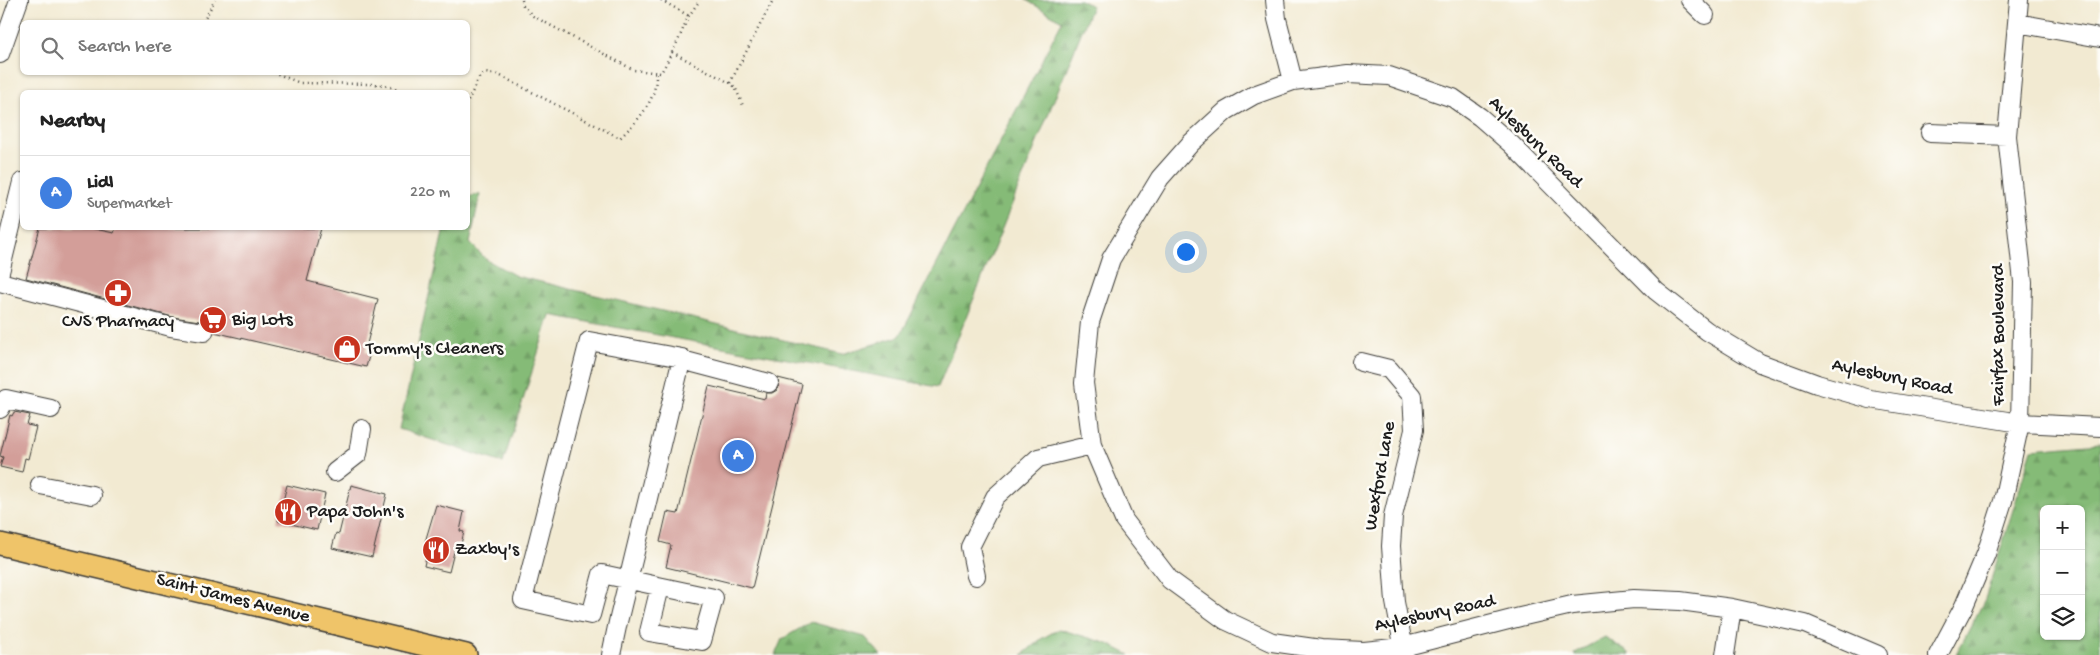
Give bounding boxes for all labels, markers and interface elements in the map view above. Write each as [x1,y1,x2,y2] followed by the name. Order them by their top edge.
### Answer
[20,20,470,75] search box
[38,34,66,62] icon: search
[78,36,172,59] text: Search here
[1483,92,1588,195] street label: Aylesbury Road
[40,110,105,135] text: Nearby
[87,172,113,195] text: Lidl
[51,184,61,203] text: A
[410,184,450,203] text: 220 m
[87,195,172,214] text: Supermarket
[1173,239,1199,265] your location
[1988,263,2011,407] street label: Fairfax Boulevard
[103,278,133,308] pharmacy icon: CVS Pharmacy
[198,305,228,335] supermarket icon: Big Lots
[231,309,294,332] place label: Big Lots
[62,311,175,334] place label: CVS Pharmacy
[332,334,362,364] shop icon: Tommy's Cleaners
[365,338,504,361] place label: Tommy's Cleaners
[1830,354,1956,402] street label: Aylesbury Road
[1360,419,1402,532] street label: Wexford Lane
[722,437,754,475] pin: A
[273,497,303,527] restaurant icon: Papa John's
[306,501,404,524] place label: Papa John's
[2040,505,2085,640] map controls
[2040,505,2085,550] button: +
[421,535,451,565] restaurant icon: Zaxby's
[455,539,520,562] place label: Zaxby's
[2040,550,2085,595] button: −
[154,569,312,629] street label: Saint James Avenue
[1373,590,1499,638] street label: Aylesbury Road
[2040,595,2085,640] button: layers

